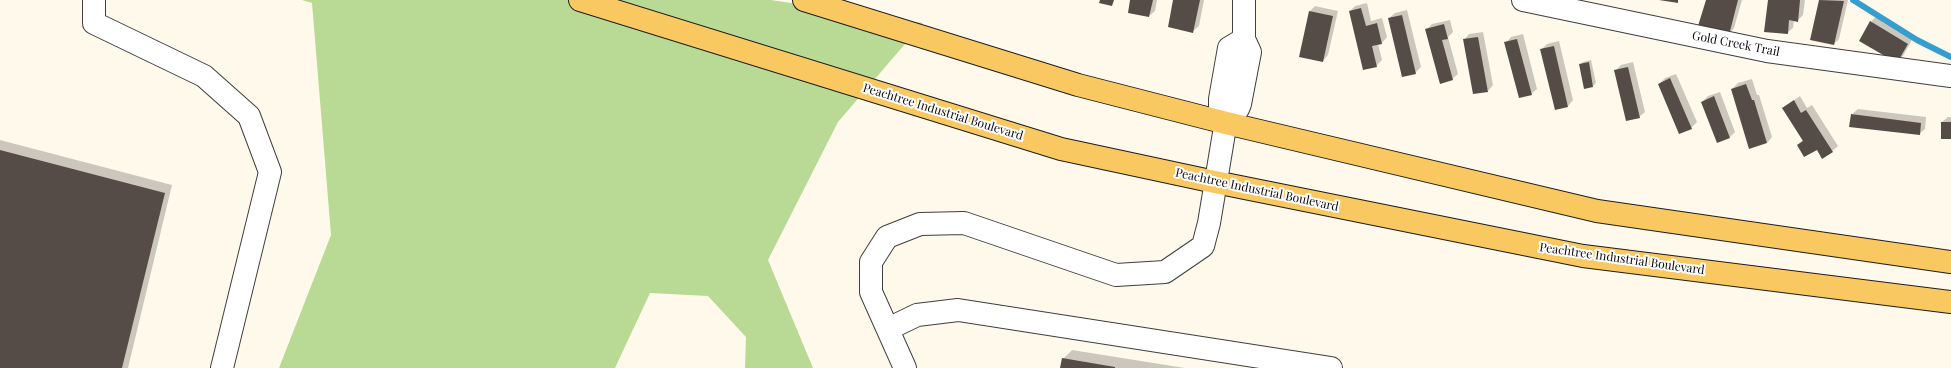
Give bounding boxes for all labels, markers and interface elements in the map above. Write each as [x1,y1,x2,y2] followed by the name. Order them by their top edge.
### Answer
[1691,28,1781,60] street label: Gold Creek Trail
[861,81,1025,143] street label: Peachtree Industrial Boulevard
[1174,166,1340,214] street label: Peachtree Industrial Boulevard
[1539,240,1705,278] street label: Peachtree Industrial Boulevard

